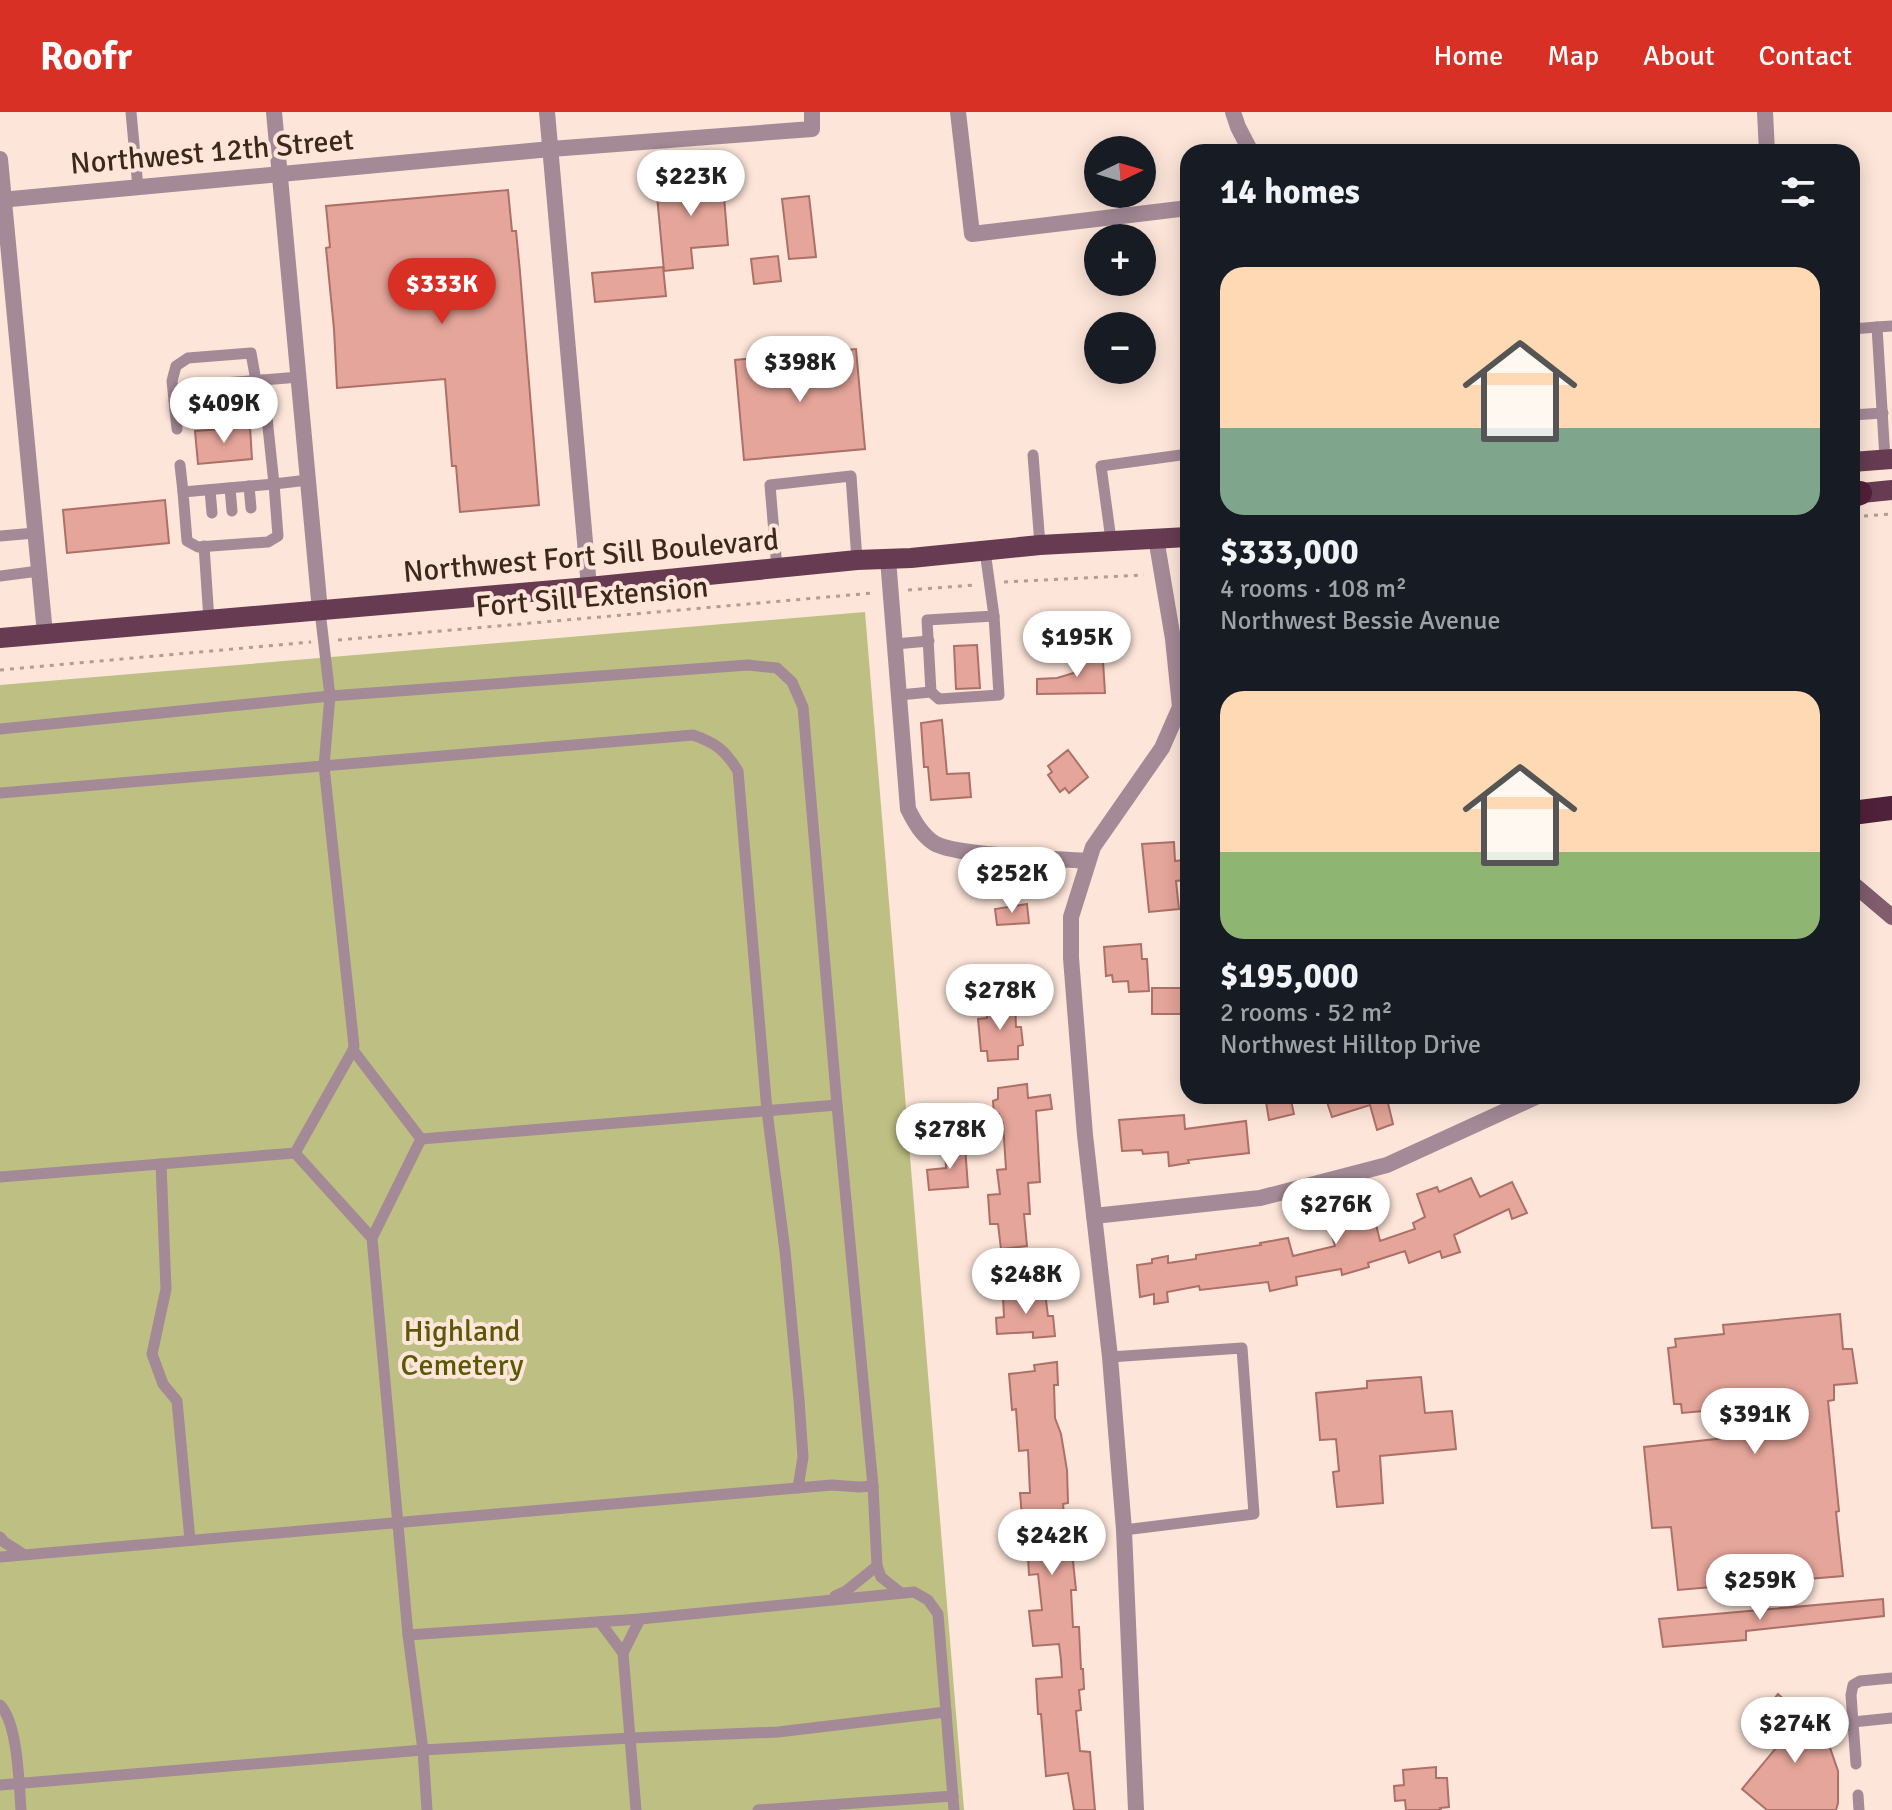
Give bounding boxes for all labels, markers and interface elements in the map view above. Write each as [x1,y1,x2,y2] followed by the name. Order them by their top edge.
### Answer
[40,33,132,80] text: Roofr
[1434,39,1503,73] text: Home
[1547,39,1599,73] text: Map
[1643,39,1715,73] text: About
[1759,39,1852,73] text: Contact
[69,121,355,183] street label: Northwest 12th Street
[1084,136,1156,208] north arrow
[1084,136,1156,384] map controls
[635,150,747,218] pin: $223K
[655,160,727,192] text: $223K
[1776,170,1820,214] icon: filters
[1220,171,1360,213] text: 14 homes
[1084,224,1156,296] button: +
[386,258,498,326] pin: $333K
[406,268,478,300] text: $333K
[1084,312,1156,384] button: −
[1448,319,1592,463] icon: home
[744,336,856,404] pin: $398K
[764,346,836,378] text: $398K
[168,377,280,445] pin: $409K
[188,387,260,419] text: $409K
[402,521,780,591] street label: Northwest Fort Sill Boulevard
[1220,531,1359,573] text: $333,000
[474,568,710,626] street label: Fort Sill Extension
[1220,573,1407,605] text: 4 rooms · 108 m²
[1220,605,1500,637] text: Northwest Bessie Avenue
[1021,611,1133,679] pin: $195K
[1041,621,1113,653] text: $195K
[1448,743,1592,887] icon: home
[956,847,1068,915] pin: $252K
[976,857,1048,889] text: $252K
[1220,955,1359,997] text: $195,000
[944,964,1056,1032] pin: $278K
[964,974,1036,1006] text: $278K
[1220,997,1393,1029] text: 2 rooms · 52 m²
[1220,1029,1481,1061] text: Northwest Hilltop Drive
[894,1103,1006,1171] pin: $278K
[914,1113,986,1145] text: $278K
[1280,1178,1392,1246] pin: $276K
[1300,1188,1372,1220] text: $276K
[970,1248,1082,1316] pin: $248K
[990,1258,1062,1290] text: $248K
[401,1313,523,1384] park label: Highland Cemetery
[1699,1388,1811,1456] pin: $391K
[1719,1398,1791,1430] text: $391K
[996,1509,1108,1577] pin: $242K
[1016,1519,1088,1551] text: $242K
[1704,1554,1816,1622] pin: $259K
[1724,1564,1796,1596] text: $259K
[1739,1697,1851,1765] pin: $274K
[1759,1707,1831,1739] text: $274K

